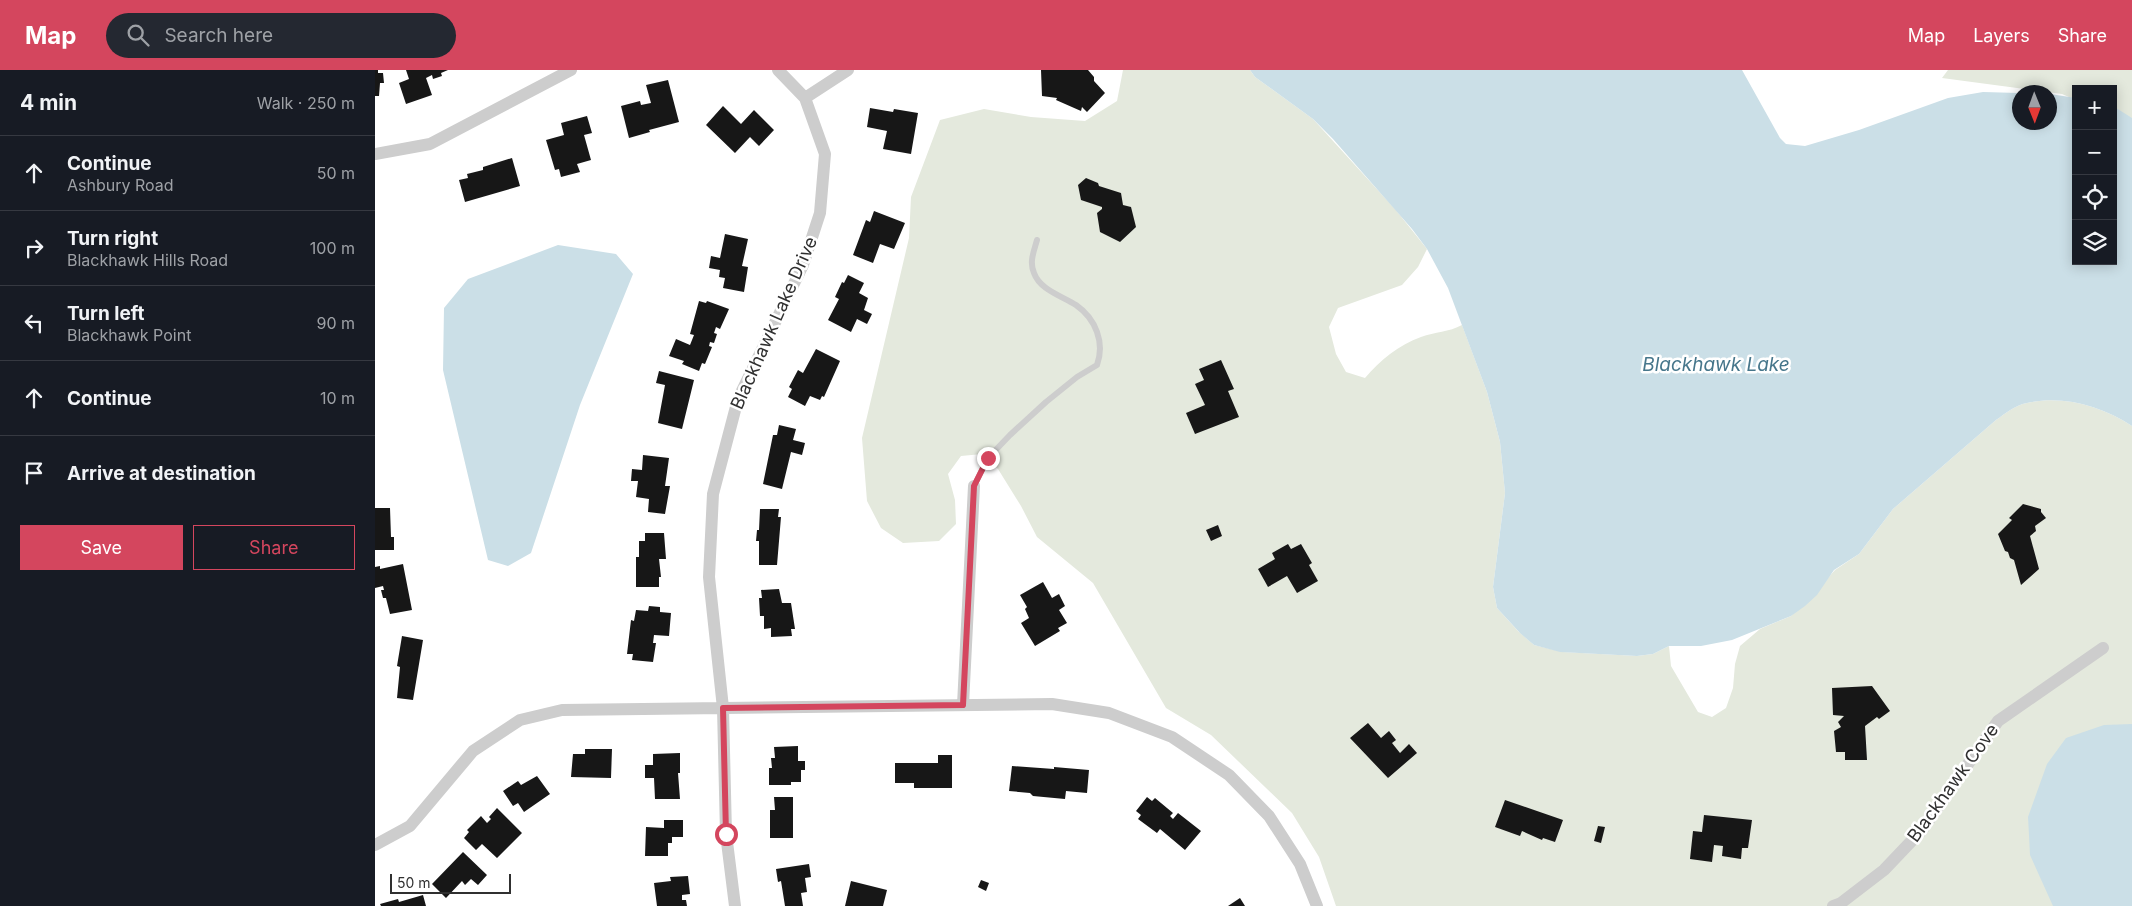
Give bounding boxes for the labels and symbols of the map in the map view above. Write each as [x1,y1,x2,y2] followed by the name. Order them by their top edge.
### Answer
[2012,85,2057,130] north arrow
[726,233,821,412] street label: Blackhawk Lake Drive
[1642,353,1790,376] water label: Blackhawk Lake
[977,447,1000,470] route end
[1903,720,2002,846] street label: Blackhawk Cove
[715,823,738,846] route start
[390,871,511,894] scale bar

